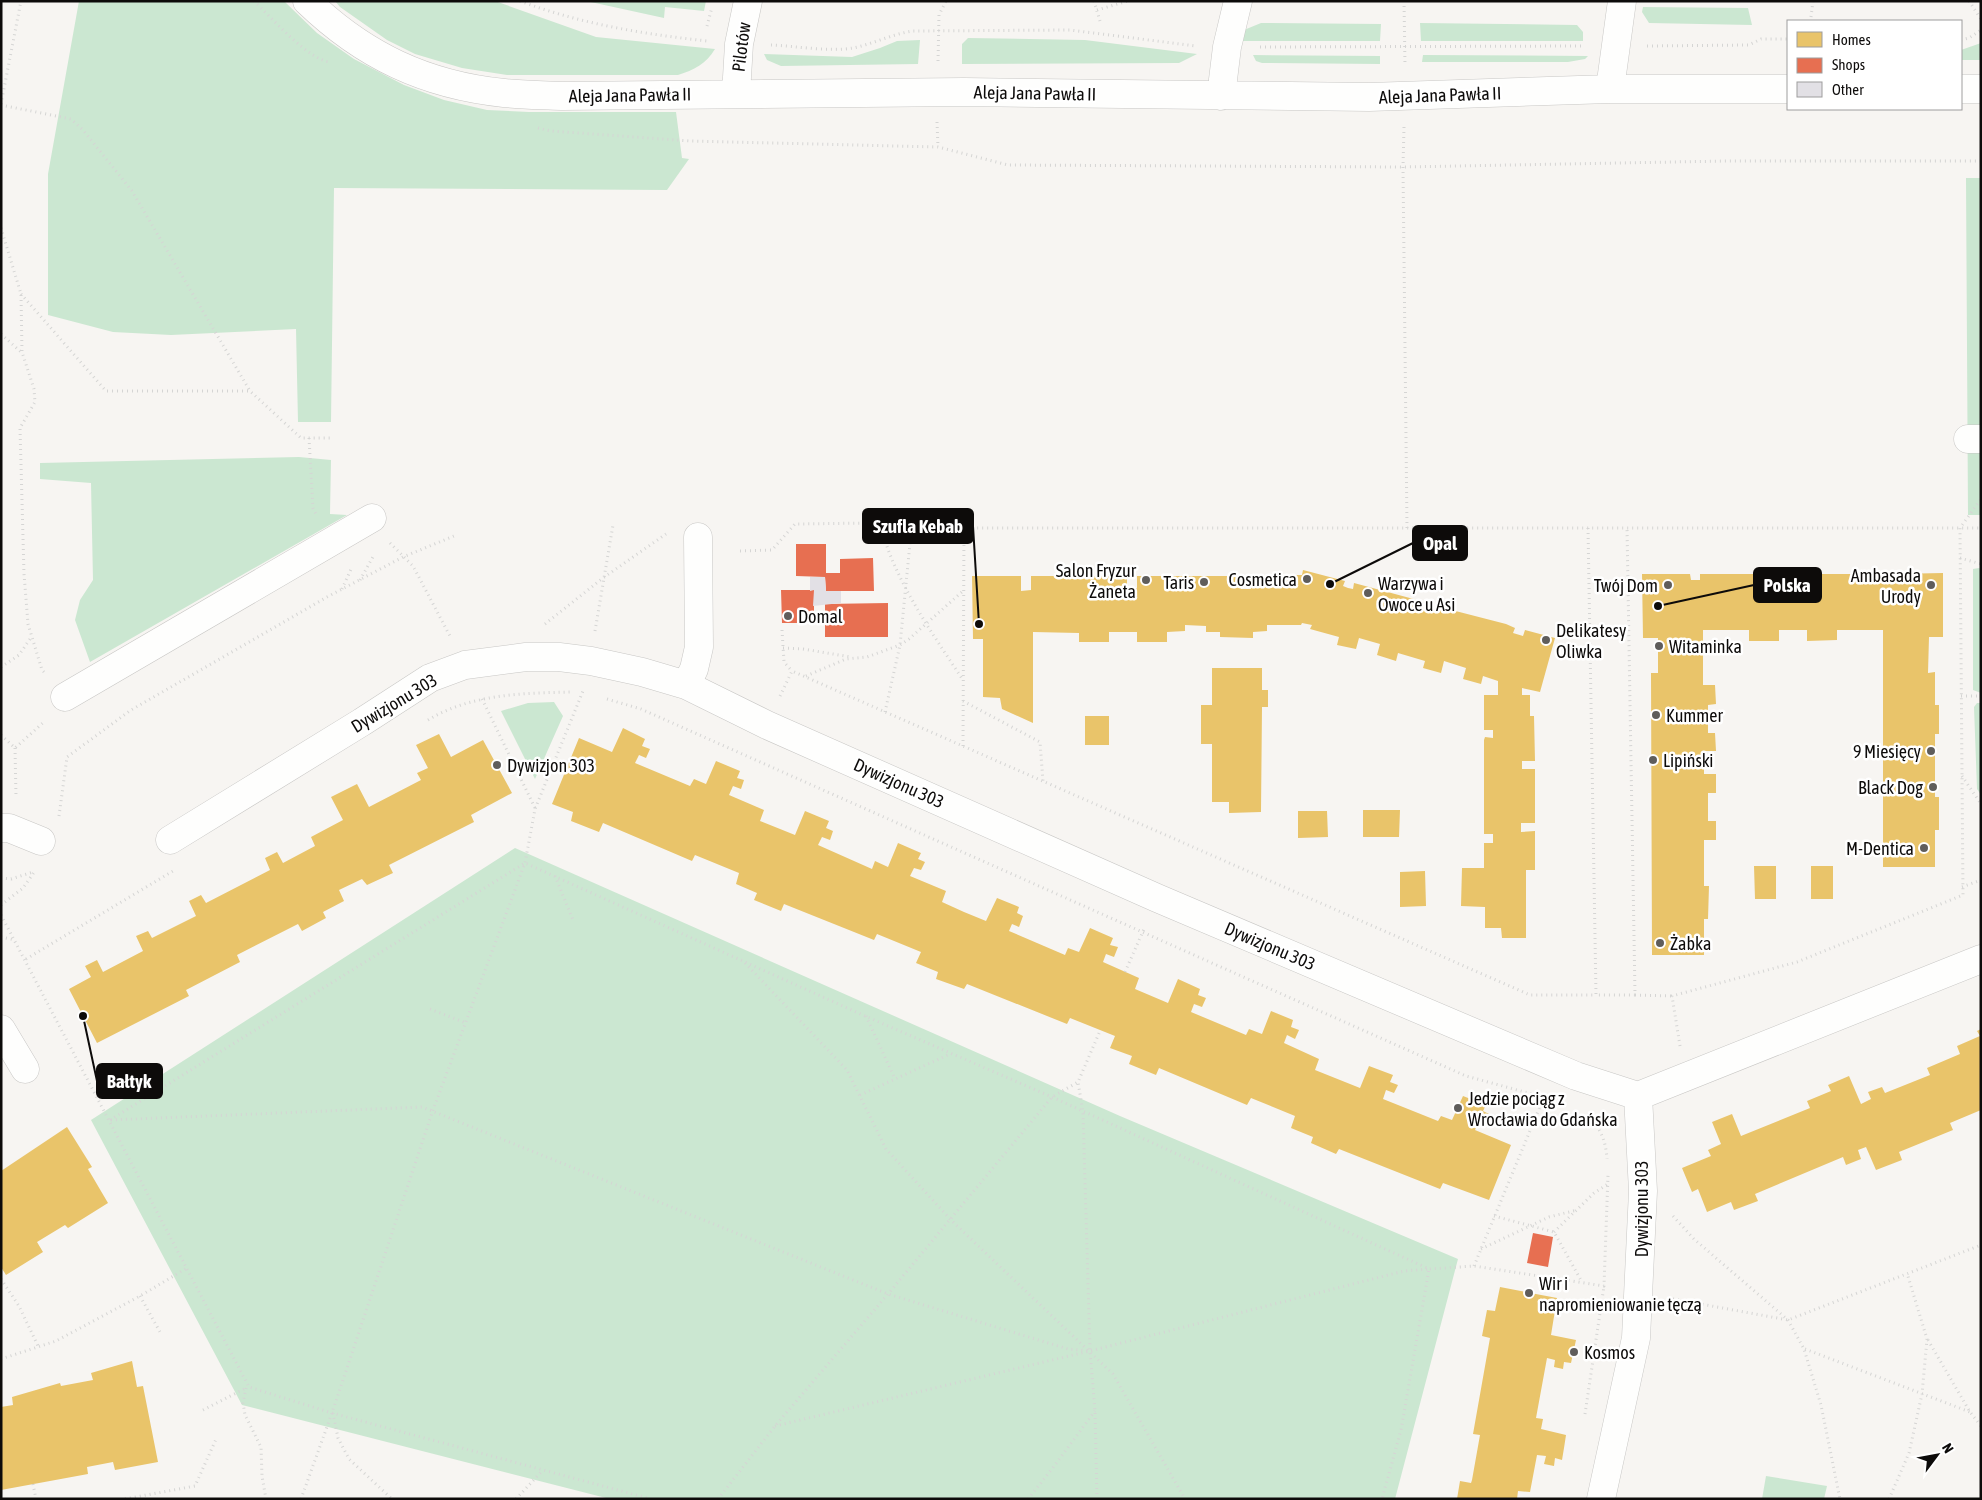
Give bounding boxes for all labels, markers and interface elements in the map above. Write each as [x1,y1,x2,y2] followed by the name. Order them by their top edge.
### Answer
[1787,20,1962,110] legend
[728,21,754,73] street label: Pilotów
[1832,31,1871,48] text: Homes
[1832,56,1865,73] text: Shops
[974,81,1096,105] street label: Aleja Jana Pawła II
[1832,81,1864,98] text: Other
[1378,82,1502,108] street label: Aleja Jana Pawła II
[569,83,691,107] street label: Aleja Jana Pawła II
[863,509,973,543] callout: Szufla Kebab
[873,515,963,537] text: Szufla Kebab
[1413,526,1467,560] callout: Opal
[1423,532,1458,554] text: Opal
[1056,560,1137,602] place label: Salon Fryzur Żaneta
[1851,565,1921,607] place label: Ambasada Urody
[1754,568,1821,602] callout: Polska
[1229,569,1297,590] place label: Cosmetica
[1163,572,1194,593] place label: Taris
[1301,573,1313,585] marker: Cosmetica
[1378,573,1455,615] place label: Warzywa i Owoce u Asi
[1140,574,1152,586] marker: Salon Fryzur Żaneta
[1764,574,1811,596] text: Polska
[1594,575,1658,596] place label: Twój Dom
[1198,576,1210,588] marker: Taris
[1662,579,1674,591] marker: Twój Dom
[1925,579,1937,591] marker: Ambasada Urody
[1362,587,1374,599] marker: Warzywa i Owoce u Asi
[798,606,843,627] place label: Domal
[782,610,794,622] marker: Domal
[1556,620,1626,662] place label: Delikatesy Oliwka
[1540,634,1552,646] marker: Delikatesy Oliwka
[1669,636,1742,657] place label: Witaminka
[1653,640,1665,652] marker: Witaminka
[347,669,441,737] street label: Dywizjonu 303
[1666,705,1723,726] place label: Kummer
[1650,709,1662,721] marker: Kummer
[1853,741,1921,762] place label: 9 Miesięcy
[1925,745,1937,757] marker: 9 Miesięcy
[1663,750,1713,771] place label: Lipiński
[851,754,947,812] street label: Dywizjonu 303
[1647,754,1659,766] marker: Lipiński
[507,755,595,776] place label: Dywizjon 303
[491,759,503,771] marker: Dywizjon 303
[1858,777,1923,798] place label: Black Dog
[1927,781,1939,793] marker: Black Dog
[1846,838,1914,859] place label: M-Dentica
[1918,842,1930,854] marker: M-Dentica
[1221,917,1319,975] street label: Dywizjonu 303
[1670,933,1711,954] place label: Żabka
[1654,937,1666,949] marker: Żabka
[97,1064,162,1098] callout: Bałtyk
[107,1070,152,1092] text: Bałtyk
[1468,1088,1618,1130] place label: Jedzie pociąg z Wrocławia do Gdańska
[1452,1102,1464,1114] marker: Jedzie pociąg z Wrocławia do Gdańska
[1631,1161,1652,1257] street label: Dywizjonu 303
[1539,1273,1702,1315] place label: Wir i napromieniowanie tęczą
[1523,1287,1535,1299] marker: Wir i napromieniowanie tęczą
[1584,1342,1635,1363] place label: Kosmos
[1568,1346,1580,1358] marker: Kosmos
[1912,1430,1962,1480] north arrow
[1939,1440,1957,1456] text: N

